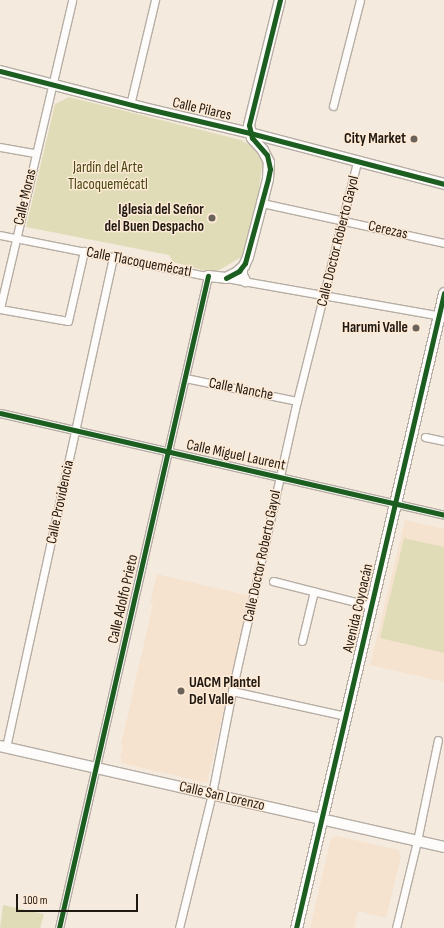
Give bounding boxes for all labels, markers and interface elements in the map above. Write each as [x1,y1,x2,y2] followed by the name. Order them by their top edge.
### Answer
[171,93,233,125] street label: Calle Pilares
[344,130,406,148] place label: City Market
[409,134,419,144] marker: City Market
[68,158,148,193] park label: Jardín del Arte Tlacoquemécatl
[10,167,40,227] street label: Calle Moras
[313,174,363,308] street label: Calle Doctor Roberto Gayol
[104,200,204,235] place label: Iglesia del Señor del Buen Despacho
[207,213,217,223] marker: Iglesia del Señor del Buen Despacho
[367,217,409,243] street label: Cerezas
[85,243,193,281] street label: Calle Tlacoquemécatl
[342,319,408,337] place label: Harumi Valle
[411,323,421,333] marker: Harumi Valle
[207,374,275,404] street label: Calle Nanche
[185,436,287,474] street label: Calle Miguel Laurent
[42,458,78,546] street label: Calle Providencia
[239,488,285,624] street label: Calle Doctor Roberto Gayol
[104,553,142,645] street label: Calle Adolfo Prieto
[339,562,377,654] street label: Avenida Coyoacán
[189,673,260,708] place label: UACM Plantel Del Valle
[176,686,186,696] marker: UACM Plantel Del Valle
[177,777,267,815] street label: Calle San Lorenzo
[18,886,140,912] scale bar
[23,893,48,908] text: 100 m

